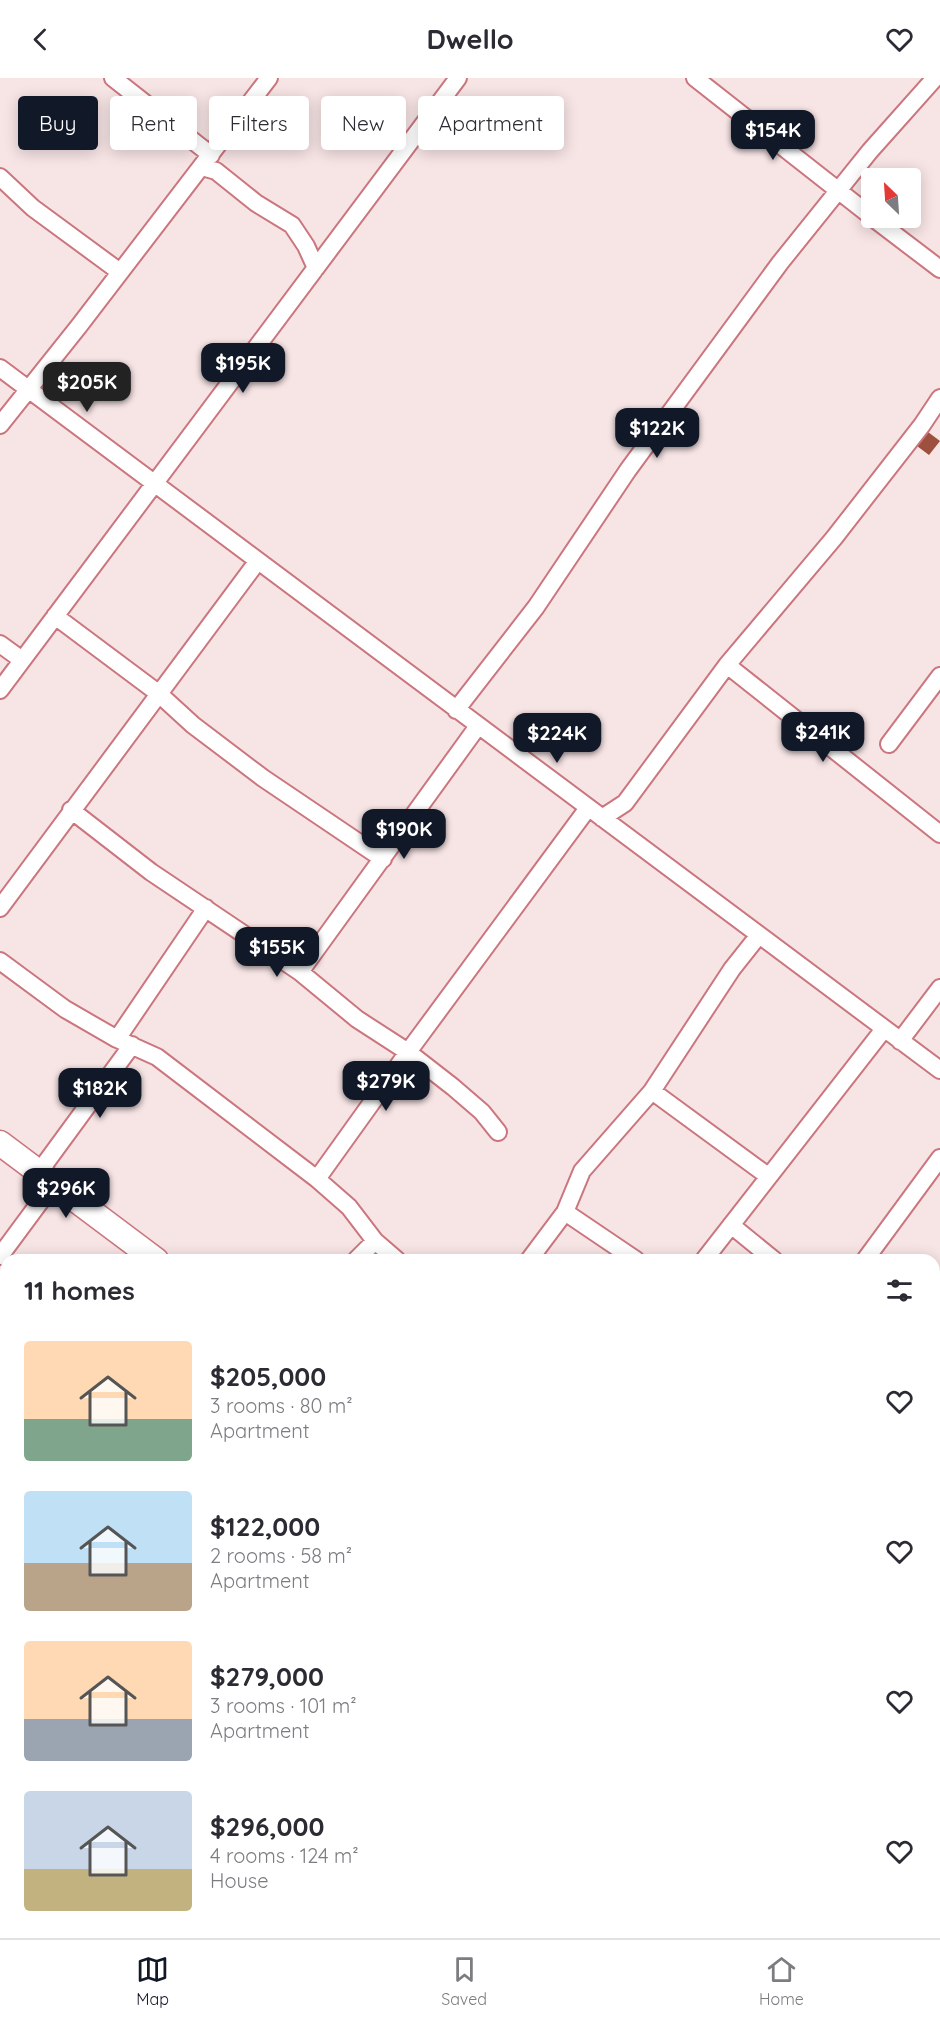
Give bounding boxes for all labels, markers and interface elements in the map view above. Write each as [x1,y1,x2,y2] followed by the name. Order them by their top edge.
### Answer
[426,22,514,56] text: Dwello
[24,23,57,56] icon: back
[883,23,916,56] icon: heart
[18,96,98,150] chip: Buy
[110,96,197,150] chip: Rent
[209,96,309,150] chip: Filters
[321,96,406,150] chip: New
[418,96,564,150] chip: Apartment
[731,110,815,161] pin: $154K
[745,117,801,142] text: $154K
[861,168,921,228] north arrow
[861,168,921,228] map controls
[201,343,285,394] pin: $195K
[215,350,271,375] text: $195K
[45,362,129,413] pin: $205K
[57,369,117,394] text: $205K
[615,408,699,459] pin: $122K
[629,415,685,440] text: $122K
[781,712,865,763] pin: $241K
[515,713,599,764] pin: $224K
[795,719,851,744] text: $241K
[527,720,587,745] text: $224K
[362,809,446,860] pin: $190K
[376,816,432,841] text: $190K
[235,927,319,978] pin: $155K
[249,934,305,959] text: $155K
[344,1061,428,1112] pin: $279K
[58,1068,142,1119] pin: $182K
[357,1068,415,1093] text: $279K
[72,1075,128,1100] text: $182K
[24,1168,108,1219] pin: $296K
[37,1175,95,1200] text: $296K
[24,1274,135,1307] text: 11 homes
[883,1274,916,1307] icon: filters
[210,1360,326,1393] text: $205,000
[72,1365,144,1437] icon: home
[883,1385,916,1418] icon: heart
[210,1393,353,1418] text: 3 rooms · 80 m²
[210,1418,310,1443] text: Apartment
[210,1510,320,1543] text: $122,000
[72,1515,144,1587] icon: home
[883,1535,916,1568] icon: heart
[210,1543,352,1568] text: 2 rooms · 58 m²
[210,1568,310,1593] text: Apartment
[210,1660,324,1693] text: $279,000
[72,1665,144,1737] icon: home
[883,1685,916,1718] icon: heart
[210,1693,357,1718] text: 3 rooms · 101 m²
[210,1718,310,1743] text: Apartment
[210,1810,325,1843] text: $296,000
[72,1815,144,1887] icon: home
[883,1835,916,1868] icon: heart
[210,1843,359,1868] text: 4 rooms · 124 m²
[210,1868,269,1893] text: House
[136,1953,169,2009] tab: Map
[441,1953,487,2009] tab: Saved
[759,1953,804,2009] tab: Home

